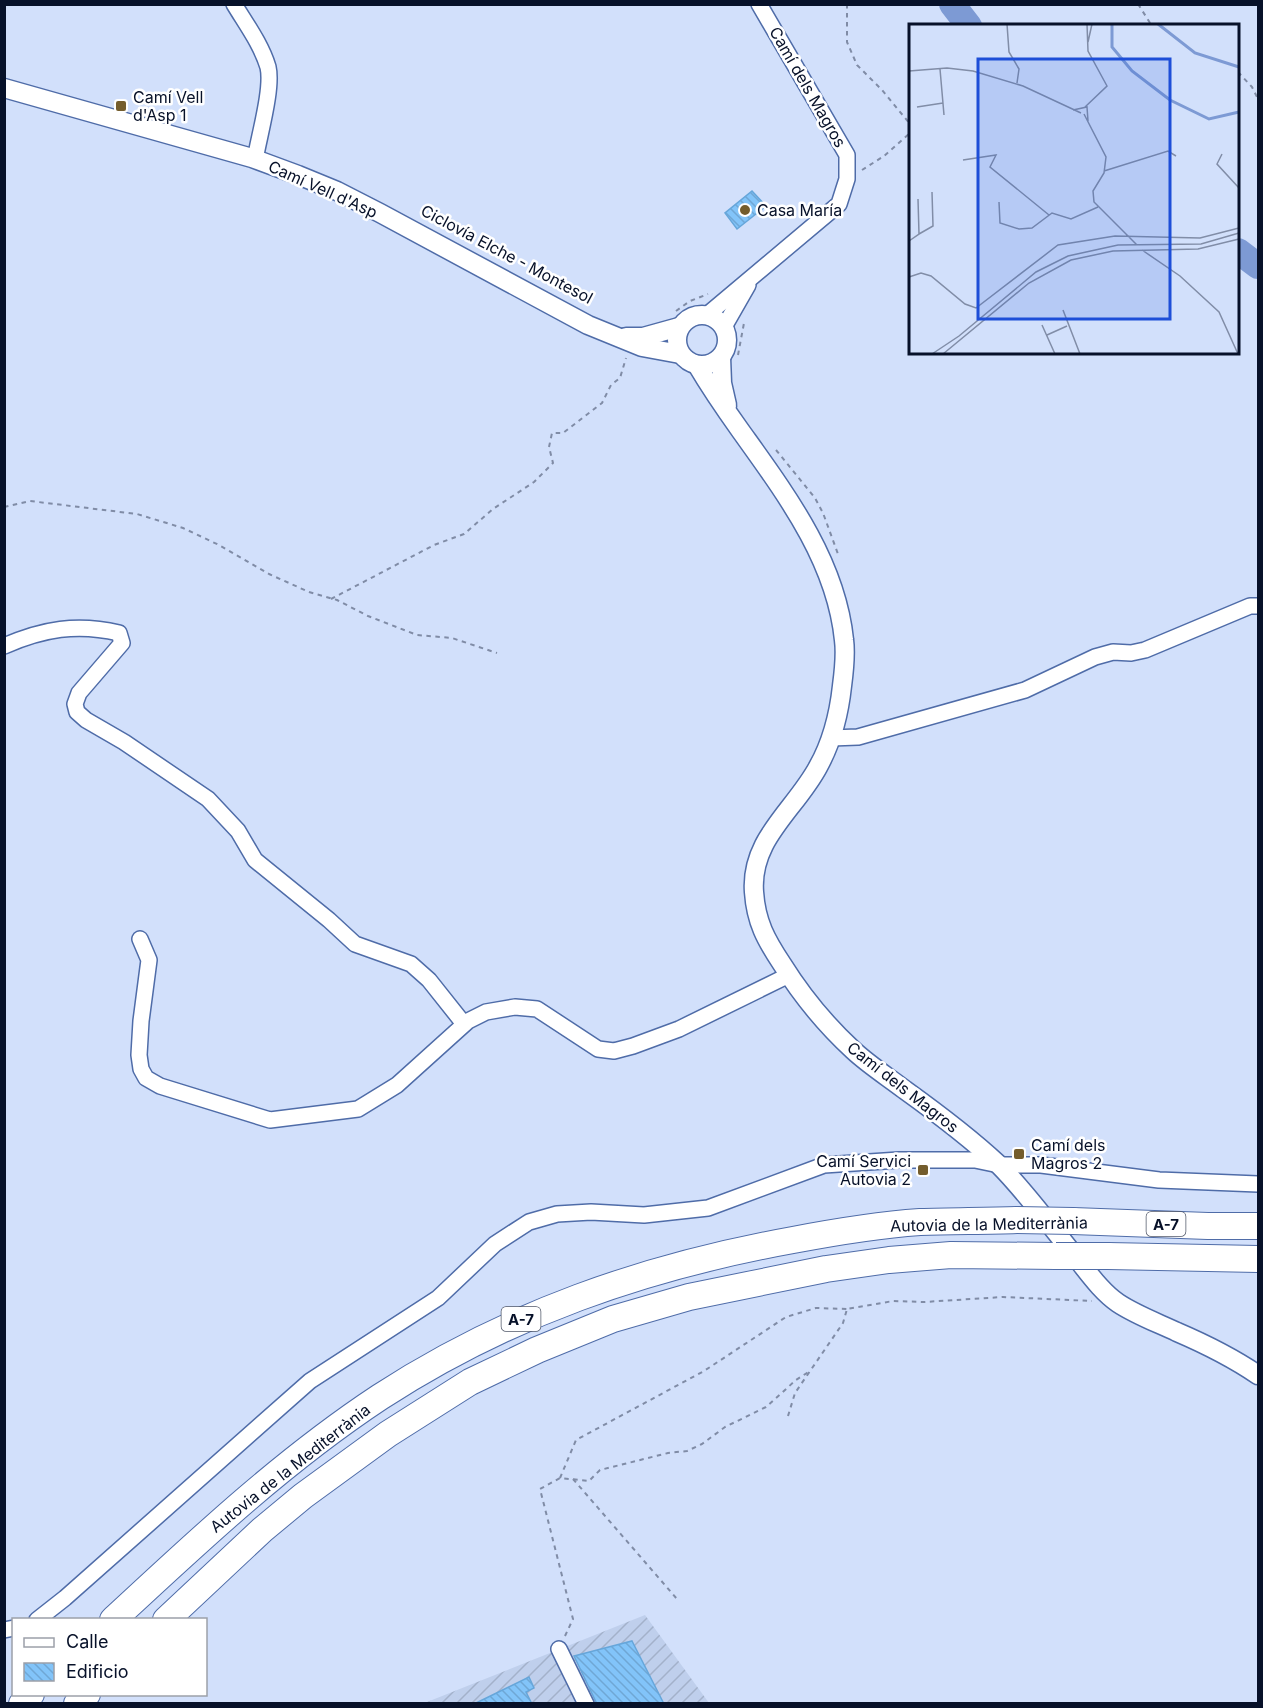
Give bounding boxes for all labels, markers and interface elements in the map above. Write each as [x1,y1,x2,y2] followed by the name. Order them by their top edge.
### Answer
[765,23,851,151] street label: Camí dels Magros
[909,24,1239,354] inset map
[133,87,203,125] place label: Camí Vell d'Asp 1
[114,99,128,113] marker: Camí Vell d'Asp 1
[265,156,381,222] street label: Camí Vell d'Asp
[418,200,596,308] street label: Ciclovía Elche - Montesol
[757,200,842,220] place label: Casa María
[738,203,752,217] marker: Casa María
[843,1037,963,1137] street label: Camí dels Magros
[1031,1135,1106,1173] place label: Camí dels Magros 2
[1012,1147,1026,1161] marker: Camí dels Magros 2
[816,1151,911,1189] place label: Camí Servici Autovia 2
[916,1163,930,1177] marker: Camí Servici Autovia 2
[890,1212,1088,1236] street label: Autovia de la Mediterrània
[1146,1212,1186,1236] road number: A-7
[502,1307,540,1331] road number: A-7
[206,1399,374,1537] street label: Autovia de la Mediterrània
[12,1618,207,1696] legend
[66,1631,108,1652] text: Calle
[66,1661,129,1682] text: Edificio

